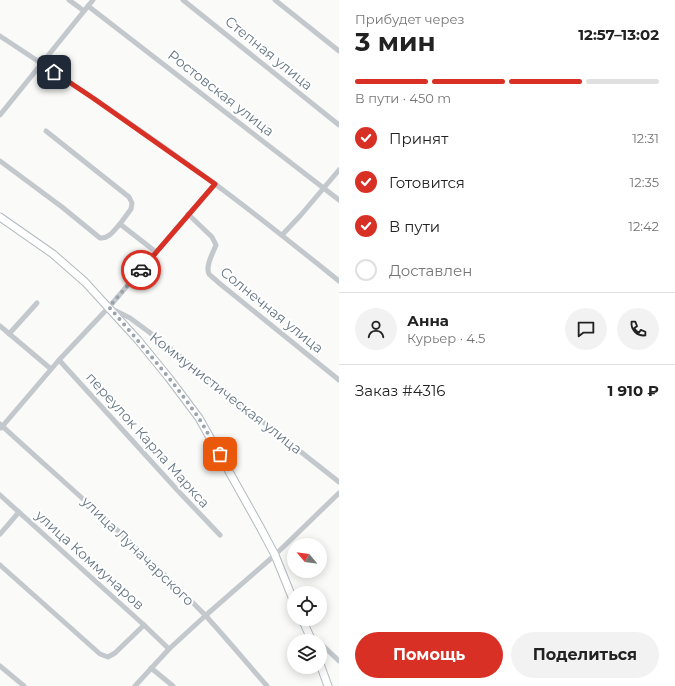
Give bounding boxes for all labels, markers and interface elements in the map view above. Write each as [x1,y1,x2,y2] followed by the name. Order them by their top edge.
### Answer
[355,11,464,27] text: Прибудет через
[221,12,317,94] street label: Степная улица
[578,25,659,44] text: 12:57–13:02
[355,26,435,58] text: 3 мин
[164,46,278,140] street label: Ростовская улица
[37,55,71,89] pin
[43,61,65,83] icon: home
[355,90,451,106] text: В пути · 450 m
[355,127,377,149] icon: check
[389,129,448,148] text: Принят
[632,130,659,146] text: 12:31
[355,171,377,193] icon: check
[389,173,465,192] text: Готовится
[630,174,659,190] text: 12:35
[355,215,377,237] icon: check
[389,217,440,236] text: В пути
[628,218,659,234] text: 12:42
[121,250,161,290] courier
[130,259,152,281] icon: car
[389,261,472,280] text: Доставлен
[217,263,327,357] street label: Солнечная улица
[355,308,397,350] button: person
[565,308,607,350] button: chat
[617,308,659,350] button: phone
[407,311,449,330] text: Анна
[146,328,306,458] street label: Коммунистическая улица
[407,330,485,346] text: Курьер · 4.5
[82,368,214,512] street label: переулок Карла Маркса
[355,381,445,400] text: Заказ #4316
[607,381,659,400] text: 1 910 ₽
[203,437,237,471] pin
[209,443,231,465] icon: bag
[77,492,198,610] street label: улица Луначарского
[31,506,148,614] street label: улица Коммунаров
[287,538,327,578] north arrow
[287,538,327,674] map controls
[287,586,327,626] button: locate
[355,632,503,678] button: Помощь
[511,632,659,678] button: Поделиться
[287,634,327,674] button: layers

